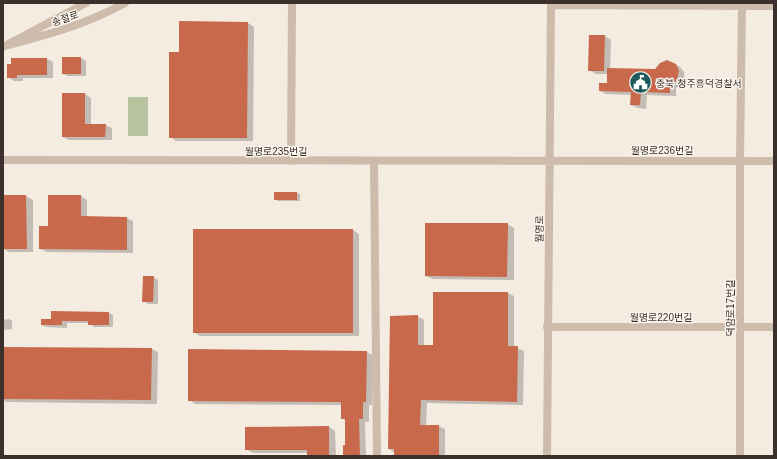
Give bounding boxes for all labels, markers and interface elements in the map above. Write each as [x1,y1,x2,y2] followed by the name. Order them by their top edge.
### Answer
[50,9,80,28] street label: 송절로
[627,70,653,96] public building icon: 충북 청주흥덕경찰서
[656,78,742,89] place label: 충북 청주흥덕경찰서
[631,145,693,156] street label: 월명로236번길
[245,146,307,157] street label: 월명로235번길
[534,215,545,243] street label: 월명로
[725,279,736,337] street label: 덕암로17번길
[630,312,692,323] street label: 월명로220번길

